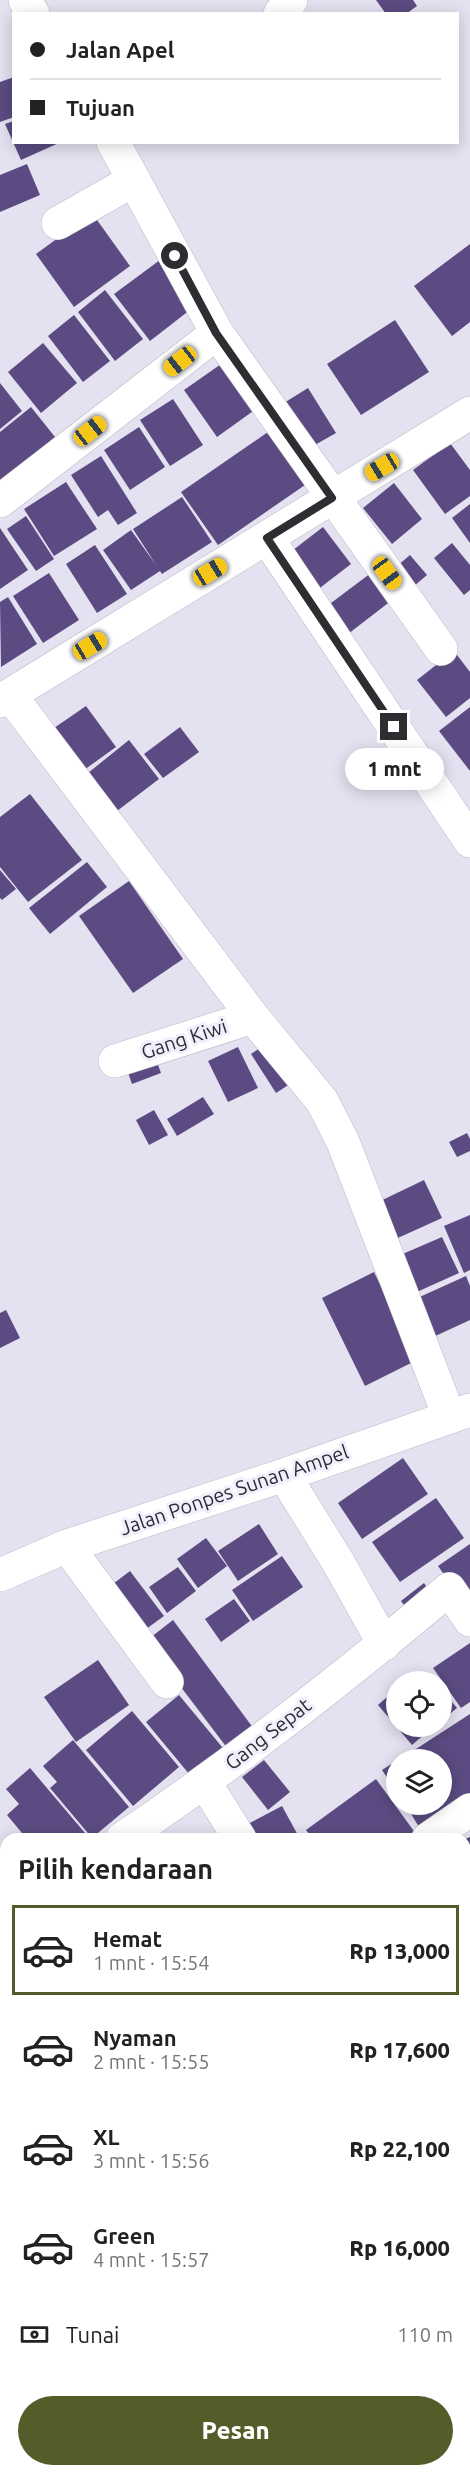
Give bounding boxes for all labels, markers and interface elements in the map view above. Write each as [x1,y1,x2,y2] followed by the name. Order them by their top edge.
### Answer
[66,37,174,62] text: Jalan Apel
[66,95,135,120] text: Tujuan
[161,242,188,269] route start
[160,343,200,379] car
[70,413,110,449] car
[362,450,402,484] car
[369,553,405,593] car
[190,555,230,589] car
[70,629,110,663] car
[380,713,407,740] route end
[344,748,444,790] callout: 1 mnt
[368,757,421,780] text: 1 mnt
[138,1014,230,1063] street label: Gang Kiwi
[116,1440,351,1540] street label: Jalan Ponpes Sunan Ampel
[386,1671,452,1815] map controls
[386,1671,452,1737] button: locate
[220,1693,315,1774] street label: Gang Sepat
[386,1749,452,1815] button: layers
[18,1854,213,1884] text: Pilih kendaraan
[21,1923,75,1977] icon: car
[93,1926,162,1951] text: Hemat
[349,1938,450,1963] text: Rp 13,000
[93,1951,210,1974] text: 1 mnt · 15:54
[21,2022,75,2076] icon: car
[93,2025,177,2050] text: Nyaman
[349,2037,450,2062] text: Rp 17,600
[93,2050,210,2073] text: 2 mnt · 15:55
[21,2121,75,2175] icon: car
[93,2124,120,2149] text: XL
[349,2136,450,2161] text: Rp 22,100
[93,2149,210,2172] text: 3 mnt · 15:56
[21,2220,75,2274] icon: car
[93,2223,155,2248] text: Green
[349,2235,450,2260] text: Rp 16,000
[93,2248,210,2271] text: 4 mnt · 15:57
[18,2318,51,2351] icon: cash
[66,2322,119,2347] text: Tunai
[397,2323,453,2346] text: 110 m
[18,2396,453,2465] button: Pesan

